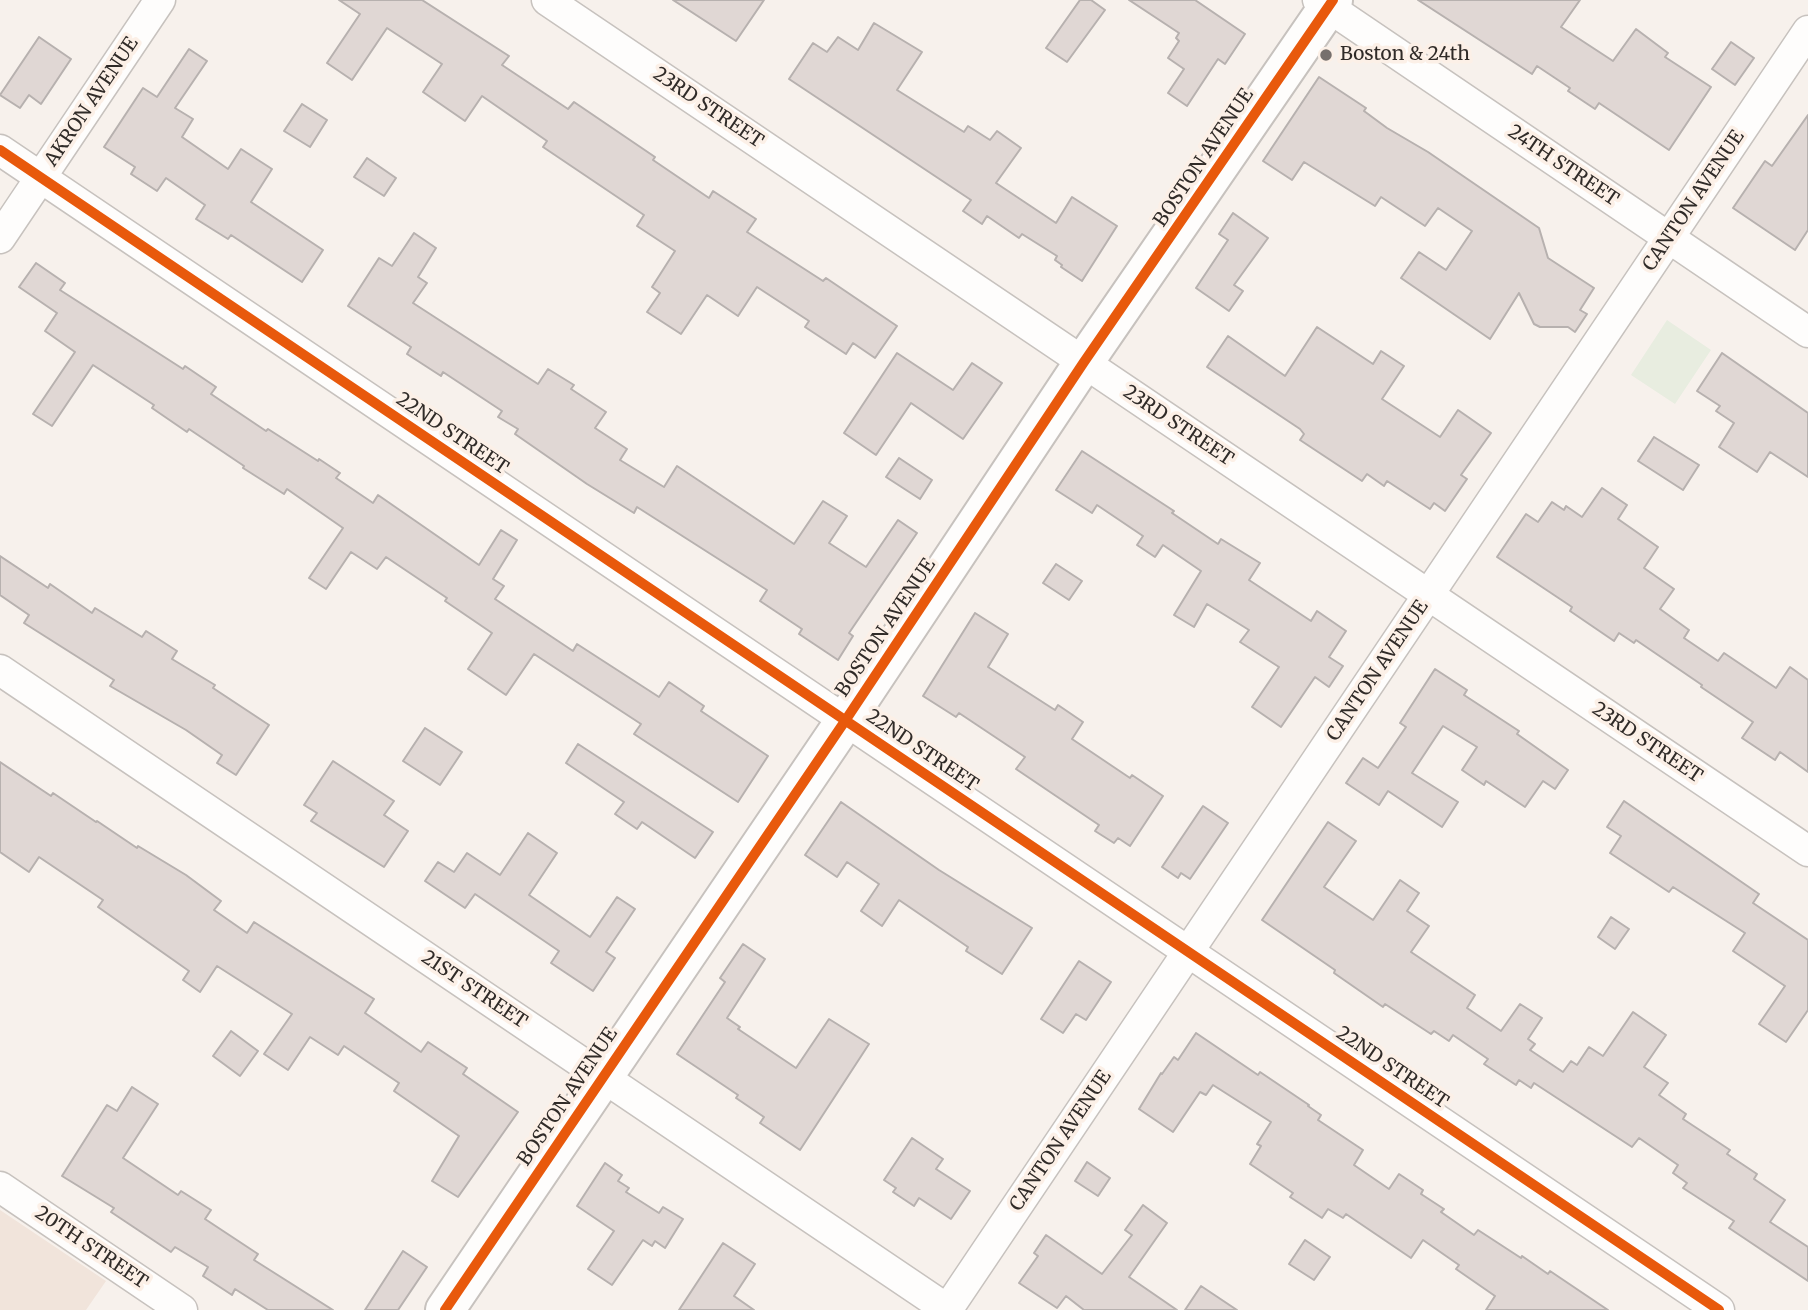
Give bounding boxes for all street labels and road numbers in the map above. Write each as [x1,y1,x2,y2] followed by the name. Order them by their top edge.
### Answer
[40,33,144,171] street label: AKRON AVENUE
[649,63,767,153] street label: 23RD STREET
[1149,85,1259,231] street label: BOSTON AVENUE
[1503,121,1623,211] street label: 24TH STREET
[1638,126,1750,276] street label: CANTON AVENUE
[1119,381,1237,471] street label: 23RD STREET
[392,388,512,480] street label: 22ND STREET
[831,555,941,701] street label: BOSTON AVENUE
[1322,596,1434,746] street label: CANTON AVENUE
[1588,698,1706,788] street label: 23RD STREET
[862,705,982,797] street label: 22ND STREET
[417,946,531,1034] street label: 21ST STREET
[1332,1022,1452,1114] street label: 22ND STREET
[513,1024,623,1170] street label: BOSTON AVENUE
[1005,1066,1117,1216] street label: CANTON AVENUE
[30,1202,152,1294] street label: 20TH STREET

